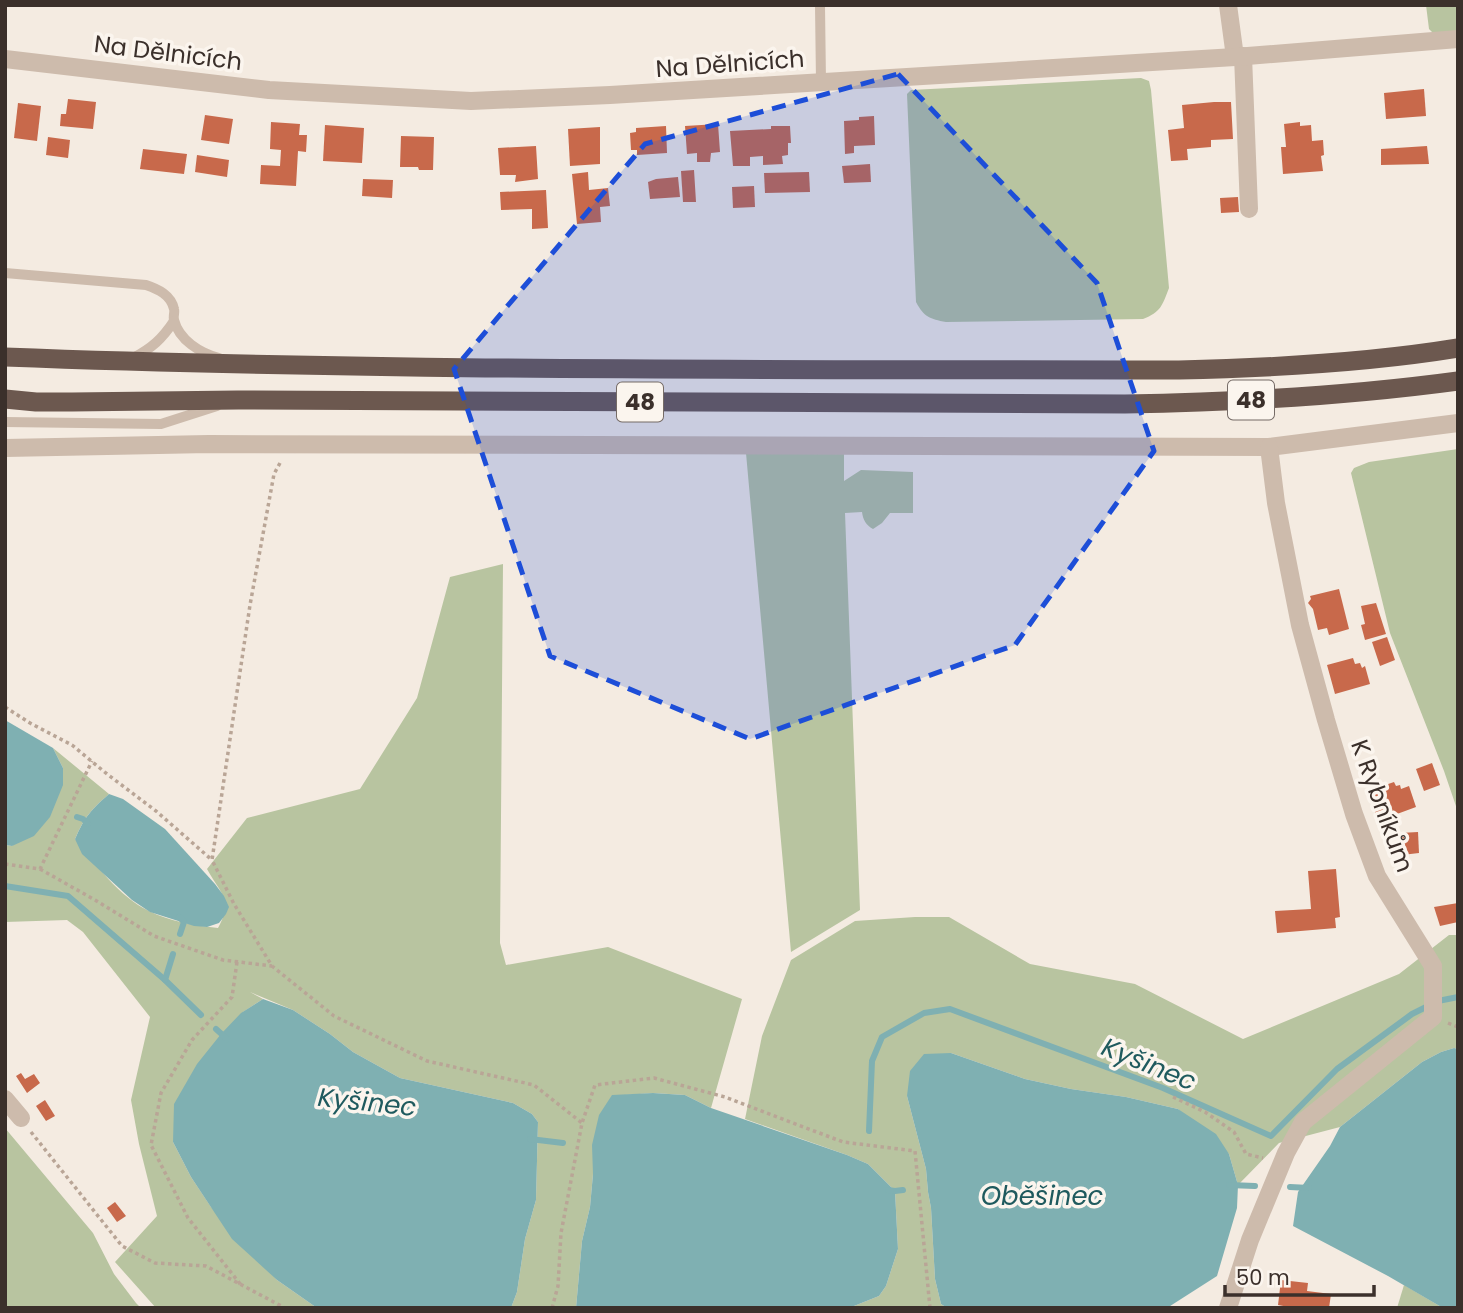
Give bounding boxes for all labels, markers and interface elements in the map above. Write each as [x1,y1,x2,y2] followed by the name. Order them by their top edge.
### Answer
[92,27,244,78] street label: Na Dělnicích
[655,42,805,85] street label: Na Dělnicích
[1228,380,1274,420] road number: 48
[617,382,663,422] road number: 48
[1343,735,1422,877] street label: K Rybníkům
[1096,1029,1202,1099] water label: Kyšinec
[316,1079,418,1125] water label: Kyšinec
[981,1178,1104,1214] water label: Oběšinec
[1225,1254,1374,1298] scale bar
[1236,1263,1290,1292] text: 50 m

